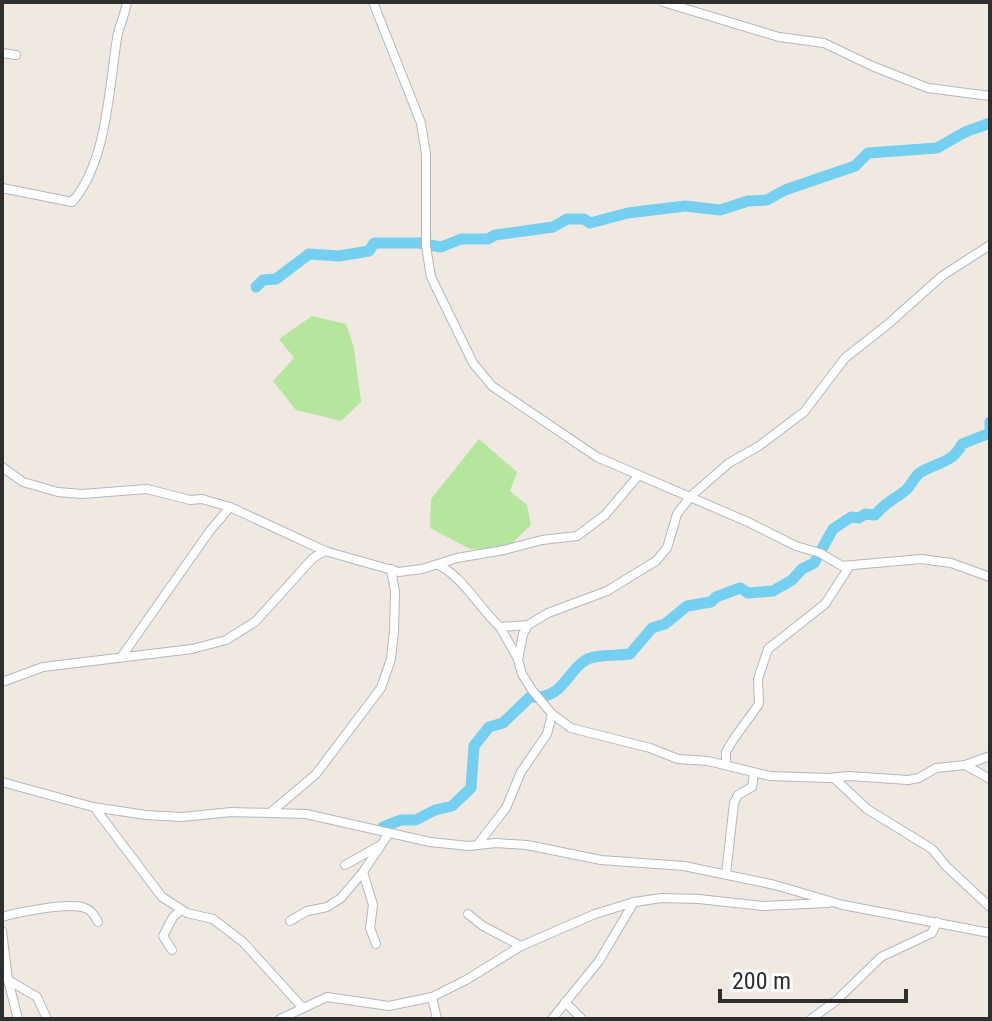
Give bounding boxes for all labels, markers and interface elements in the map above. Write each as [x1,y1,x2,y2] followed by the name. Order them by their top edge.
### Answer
[720,953,906,1003] scale bar
[732,967,791,995] text: 200 m

